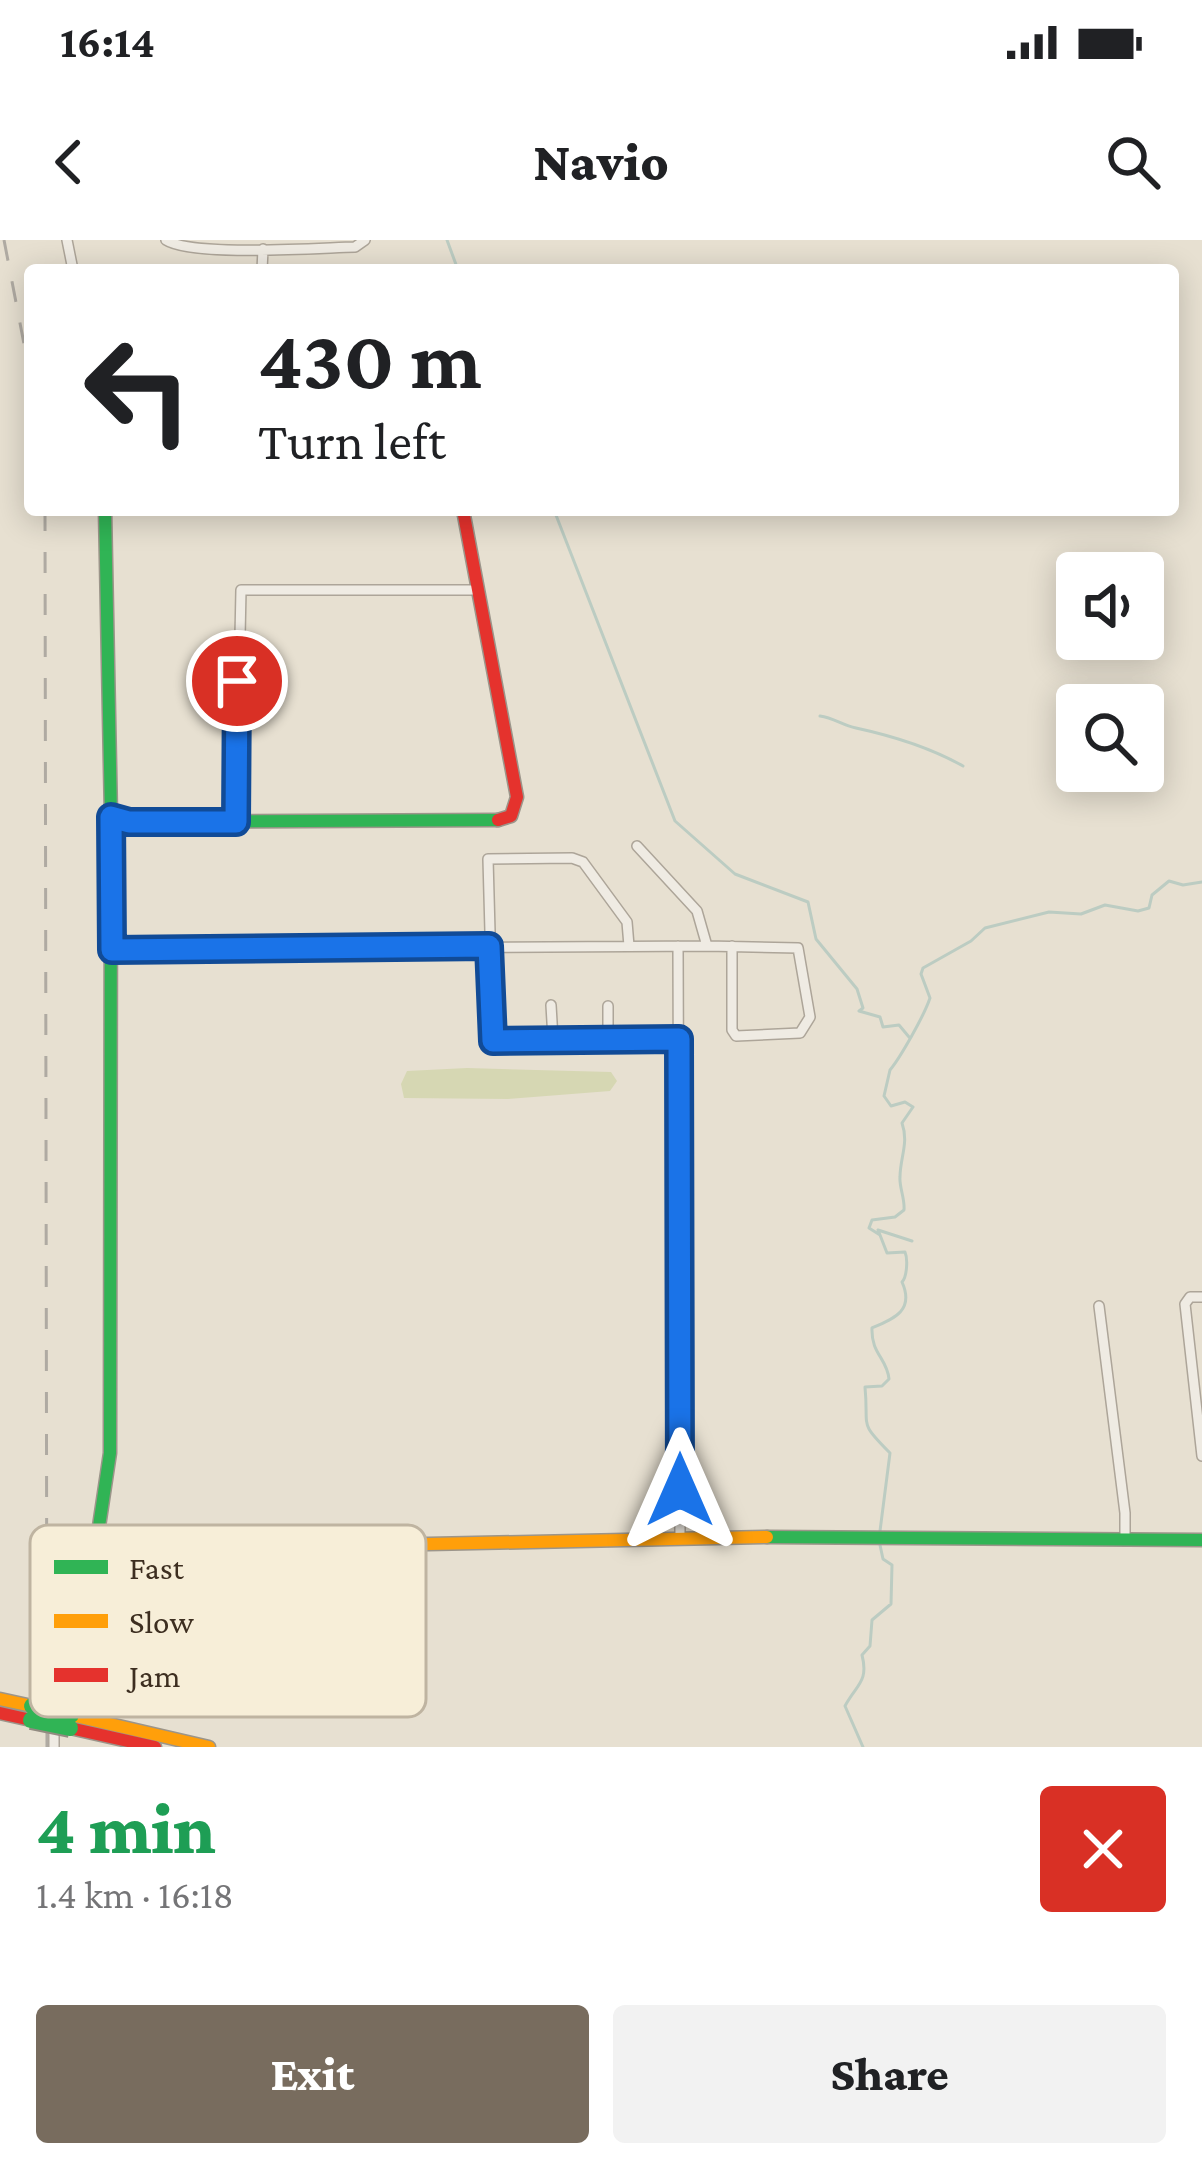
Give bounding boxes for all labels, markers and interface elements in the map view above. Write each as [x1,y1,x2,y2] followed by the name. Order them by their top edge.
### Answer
[60,17,155,67] text: 16:14
[36,129,102,195] icon: back
[1100,129,1166,195] icon: search
[533,132,669,192] text: Navio
[60,312,216,468] icon: left
[258,313,482,406] text: 430 m
[258,411,446,471] text: Turn left
[1056,552,1164,792] map controls
[1056,552,1164,660] button: sound
[186,630,288,732] pin
[204,648,270,714] icon: arrive
[1056,684,1164,792] button: search
[617,1427,743,1553] position arrow
[30,1525,426,1717] legend
[129,1549,185,1586] text: Fast
[129,1603,194,1640] text: Slow
[126,1657,181,1694] text: Jam
[1040,1786,1166,1912] button: close
[36,1788,216,1868] text: 4 min
[36,1873,234,1916] text: 1.4 km · 16:18
[36,2005,589,2143] button: Exit
[613,2005,1166,2143] button: Share

